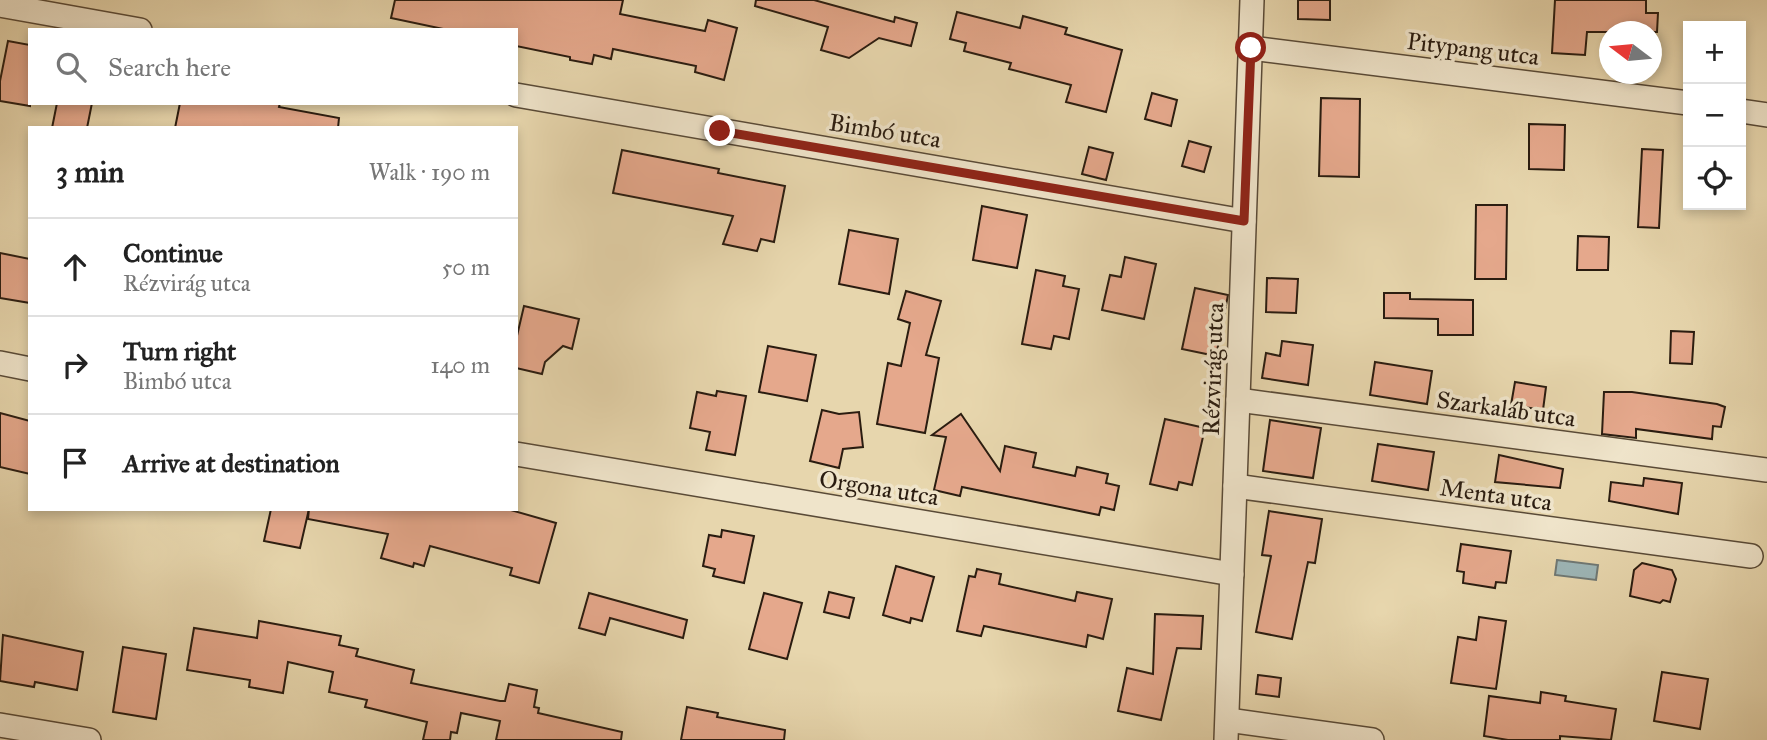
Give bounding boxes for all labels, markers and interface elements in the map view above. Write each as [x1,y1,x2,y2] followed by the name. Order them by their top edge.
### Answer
[1599,21,1662,84] north arrow
[1683,21,1746,210] map controls
[1683,21,1746,84] button: +
[1405,26,1542,72] street label: Pitypang utca
[28,28,518,105] search box
[1235,32,1266,63] route start
[52,48,90,86] icon: search
[108,51,231,83] text: Search here
[1683,84,1746,147] button: −
[827,107,944,155] street label: Bimbó utca
[704,115,735,146] route end
[1683,147,1746,210] button: locate
[56,154,124,190] text: 3 min
[369,158,490,186] text: Walk · 190 m
[123,237,223,269] text: Continue
[56,248,94,286] icon: ahead
[442,253,490,281] text: 50 m
[123,269,251,297] text: Rézvirág utca
[1196,301,1230,436] street label: Rézvirág utca
[123,335,236,367] text: Turn right
[56,346,94,384] icon: right
[430,351,490,379] text: 140 m
[123,367,231,395] text: Bimbó utca
[1435,384,1578,434] street label: Szarkaláb utca
[56,444,94,482] icon: arrive
[123,447,340,479] text: Arrive at destination
[817,464,942,512] street label: Orgona utca
[1438,472,1555,518] street label: Menta utca

